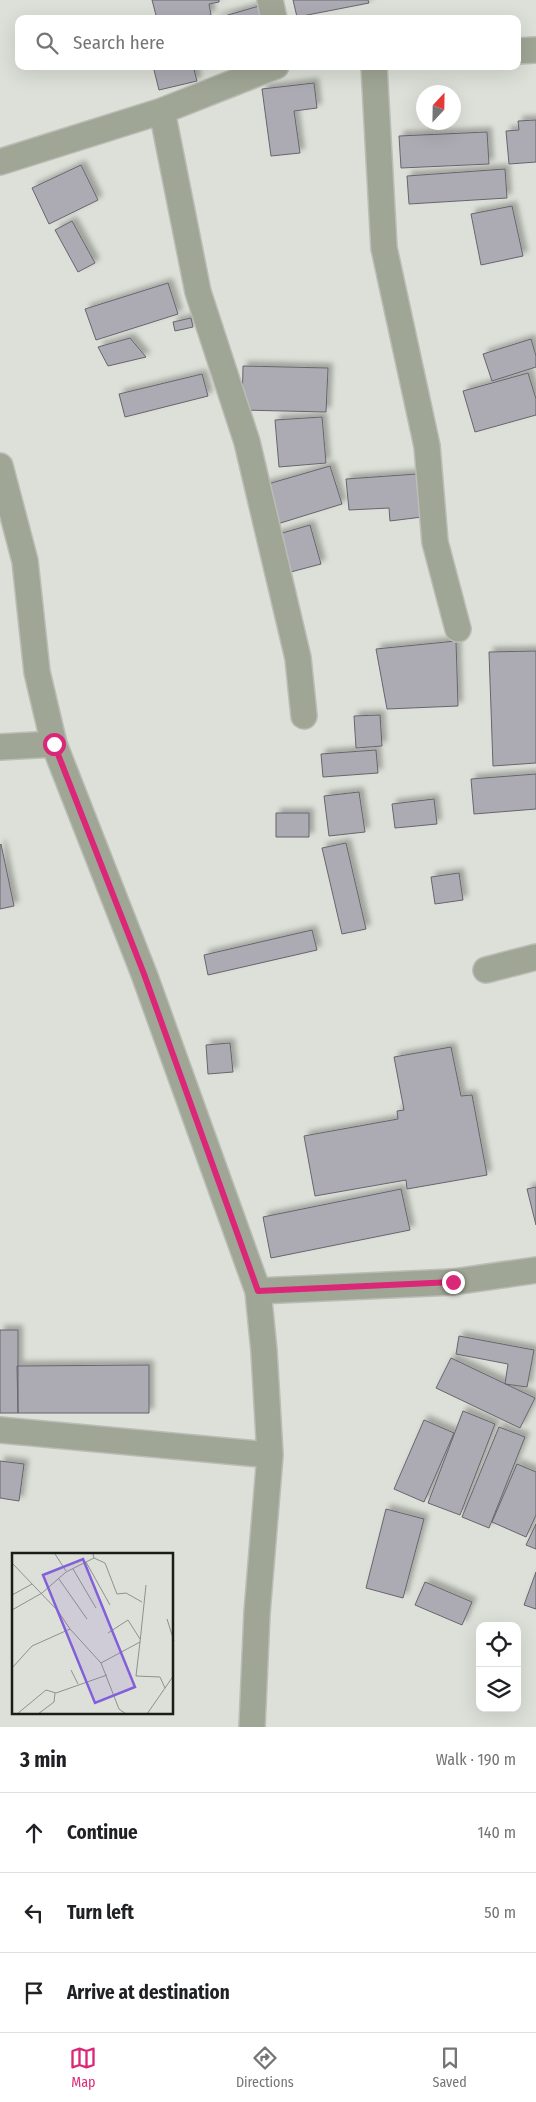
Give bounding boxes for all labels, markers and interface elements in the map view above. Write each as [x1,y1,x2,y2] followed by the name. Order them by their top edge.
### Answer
[15,15,521,70] search box
[33,29,61,57] icon: search
[73,31,165,54] text: Search here
[416,85,461,130] north arrow
[43,733,66,756] route start
[442,1271,465,1294] route end
[12,1553,174,1714] inset map
[476,1622,521,1712] map controls
[476,1622,521,1667] button: locate
[476,1667,521,1712] button: layers
[20,1747,67,1773] text: 3 min
[436,1750,516,1769] text: Walk · 190 m
[20,1819,48,1847] icon: ahead
[67,1821,138,1844] text: Continue
[478,1823,516,1842] text: 140 m
[20,1899,48,1927] icon: left
[67,1901,134,1924] text: Turn left
[484,1903,516,1922] text: 50 m
[20,1979,48,2007] icon: arrive
[67,1981,230,2004] text: Arrive at destination
[69,2044,97,2091] tab: Map
[236,2044,294,2091] tab: Directions
[432,2044,467,2091] tab: Saved

